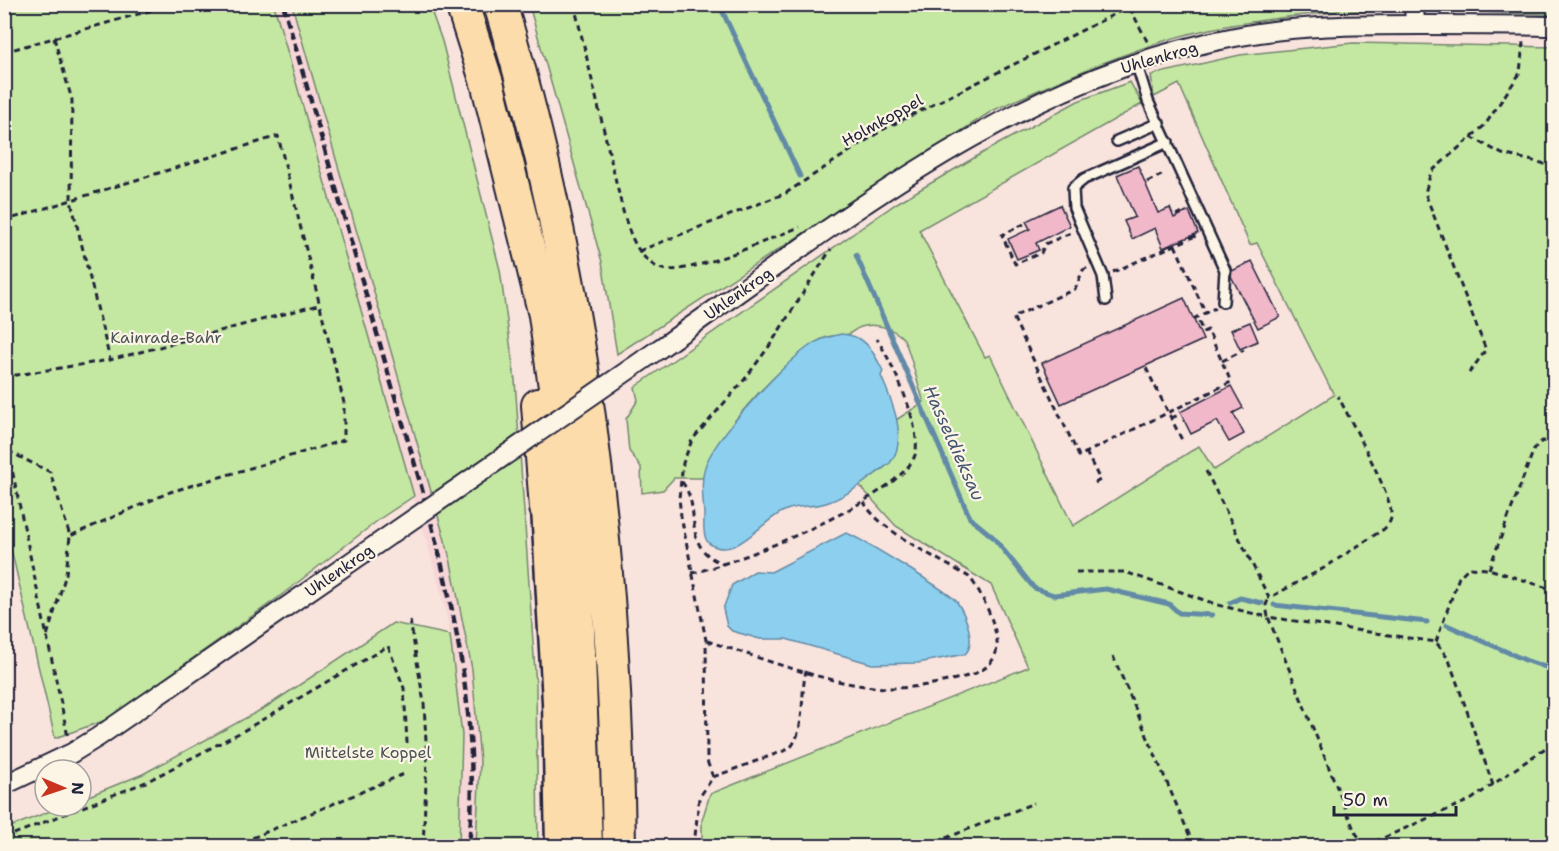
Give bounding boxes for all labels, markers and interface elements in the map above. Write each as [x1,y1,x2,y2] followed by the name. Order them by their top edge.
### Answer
[1118,36,1200,78] street label: Uhlenkrog
[838,89,927,151] street label: Holmkoppel
[700,262,777,325] street label: Uhlenkrog
[110,327,222,348] park label: Kainrade-Bahr
[918,381,990,505] water label: Hasseldieksau
[301,539,378,602] street label: Uhlenkrog
[305,742,431,763] park label: Mittelste Koppel
[33,758,93,818] north arrow
[1334,779,1456,817] scale bar
[67,782,88,795] text: N
[1343,788,1388,812] text: 50 m

